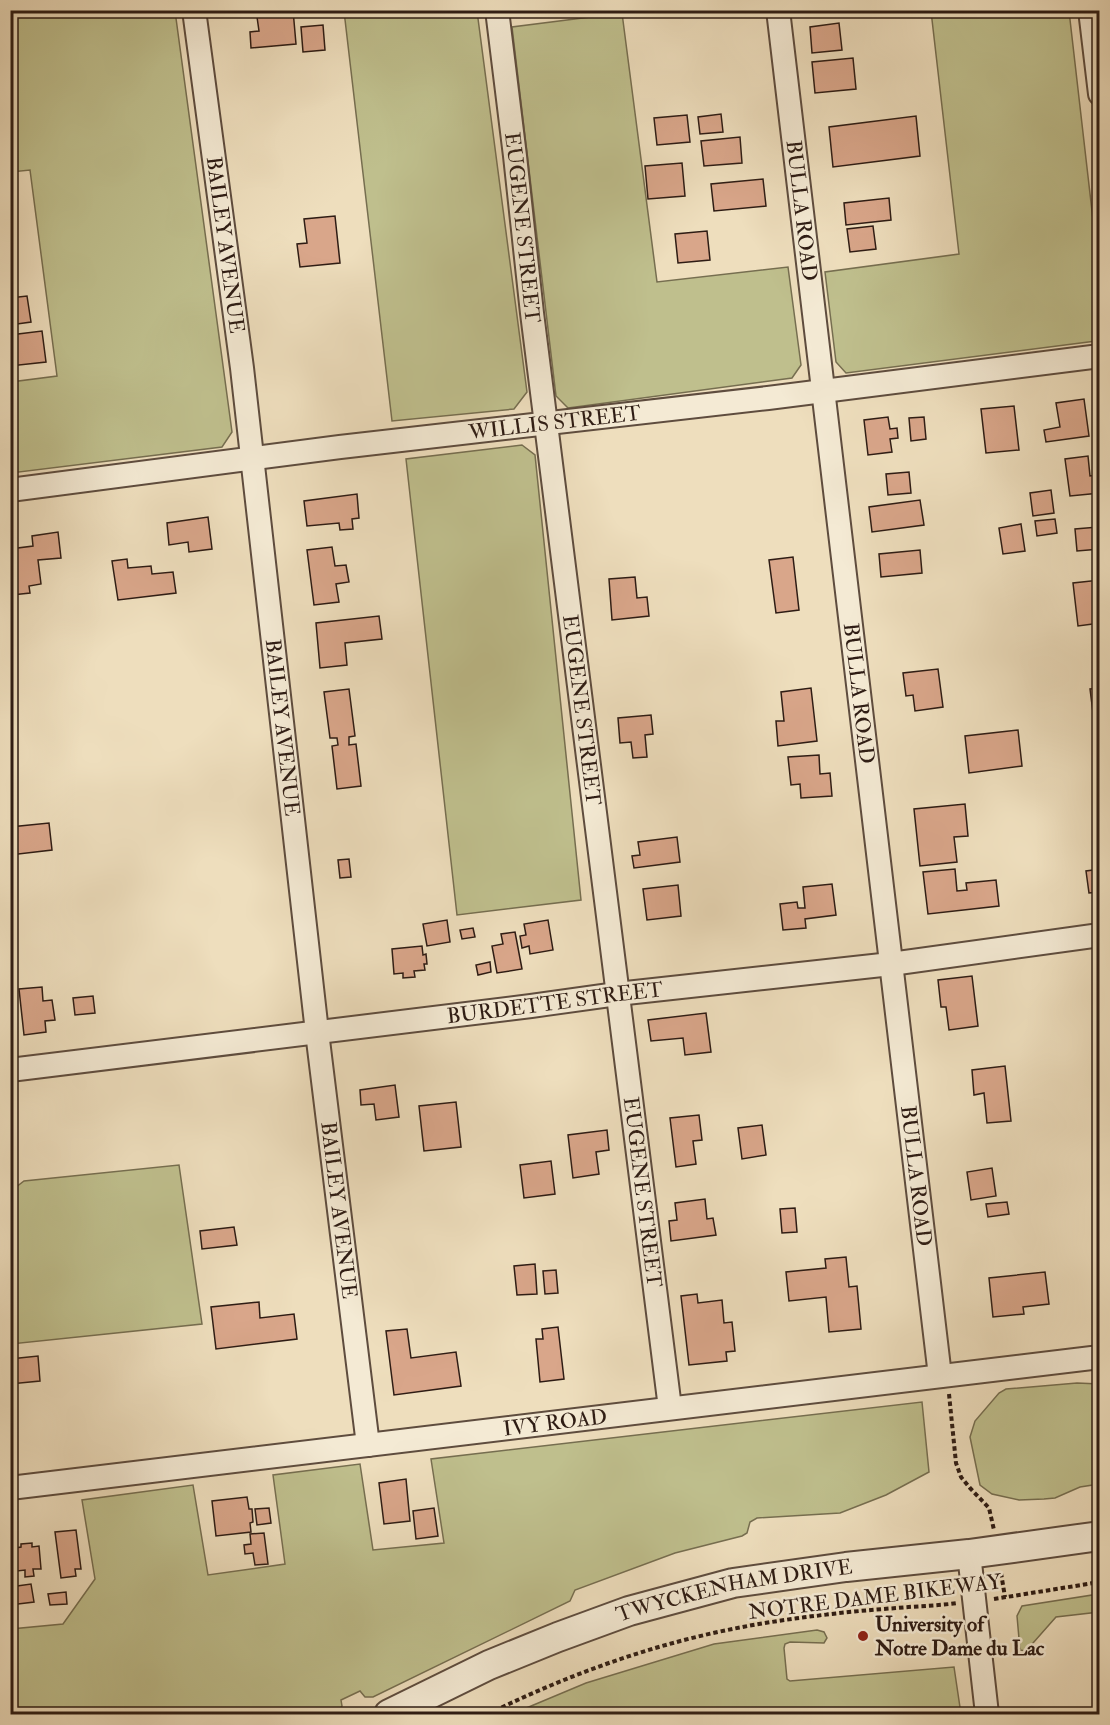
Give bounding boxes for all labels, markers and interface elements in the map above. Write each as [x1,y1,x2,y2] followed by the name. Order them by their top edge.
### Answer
[499,130,547,325] street label: EUGENE STREET
[780,139,824,283] street label: BULLA ROAD
[200,155,251,335] street label: BAILEY AVENUE
[466,399,643,446] street label: WILLIS STREET
[557,613,607,807] street label: EUGENE STREET
[837,621,881,765] street label: BULLA ROAD
[259,637,306,818] street label: BAILEY AVENUE
[445,976,665,1030] street label: BURDETTE STREET
[617,1095,668,1289] street label: EUGENE STREET
[895,1104,938,1248] street label: BULLA ROAD
[315,1120,363,1300] street label: BAILEY AVENUE
[502,1403,608,1442] street label: IVY ROAD
[612,1553,854,1628] street label: TWYCKENHAM DRIVE
[747,1568,1004,1626] street label: NOTRE DAME BIKEWAY
[874,1611,1045,1662] place label: University of Notre Dame du Lac
[856,1629,870,1643] marker: University of Notre Dame du Lac

